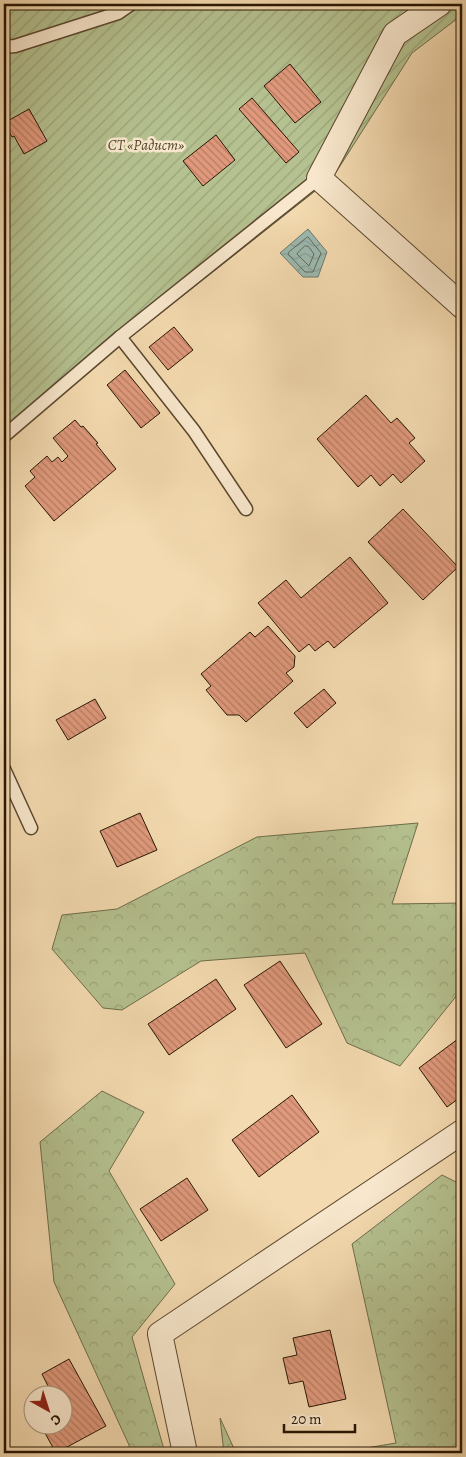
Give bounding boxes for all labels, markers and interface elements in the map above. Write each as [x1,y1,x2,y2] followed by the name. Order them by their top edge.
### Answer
[108,135,184,155] park label: СТ «Радист»
[22,1384,72,1434] north arrow
[284,1402,355,1434] scale bar
[291,1409,322,1429] text: 20 m
[46,1410,65,1430] text: С

